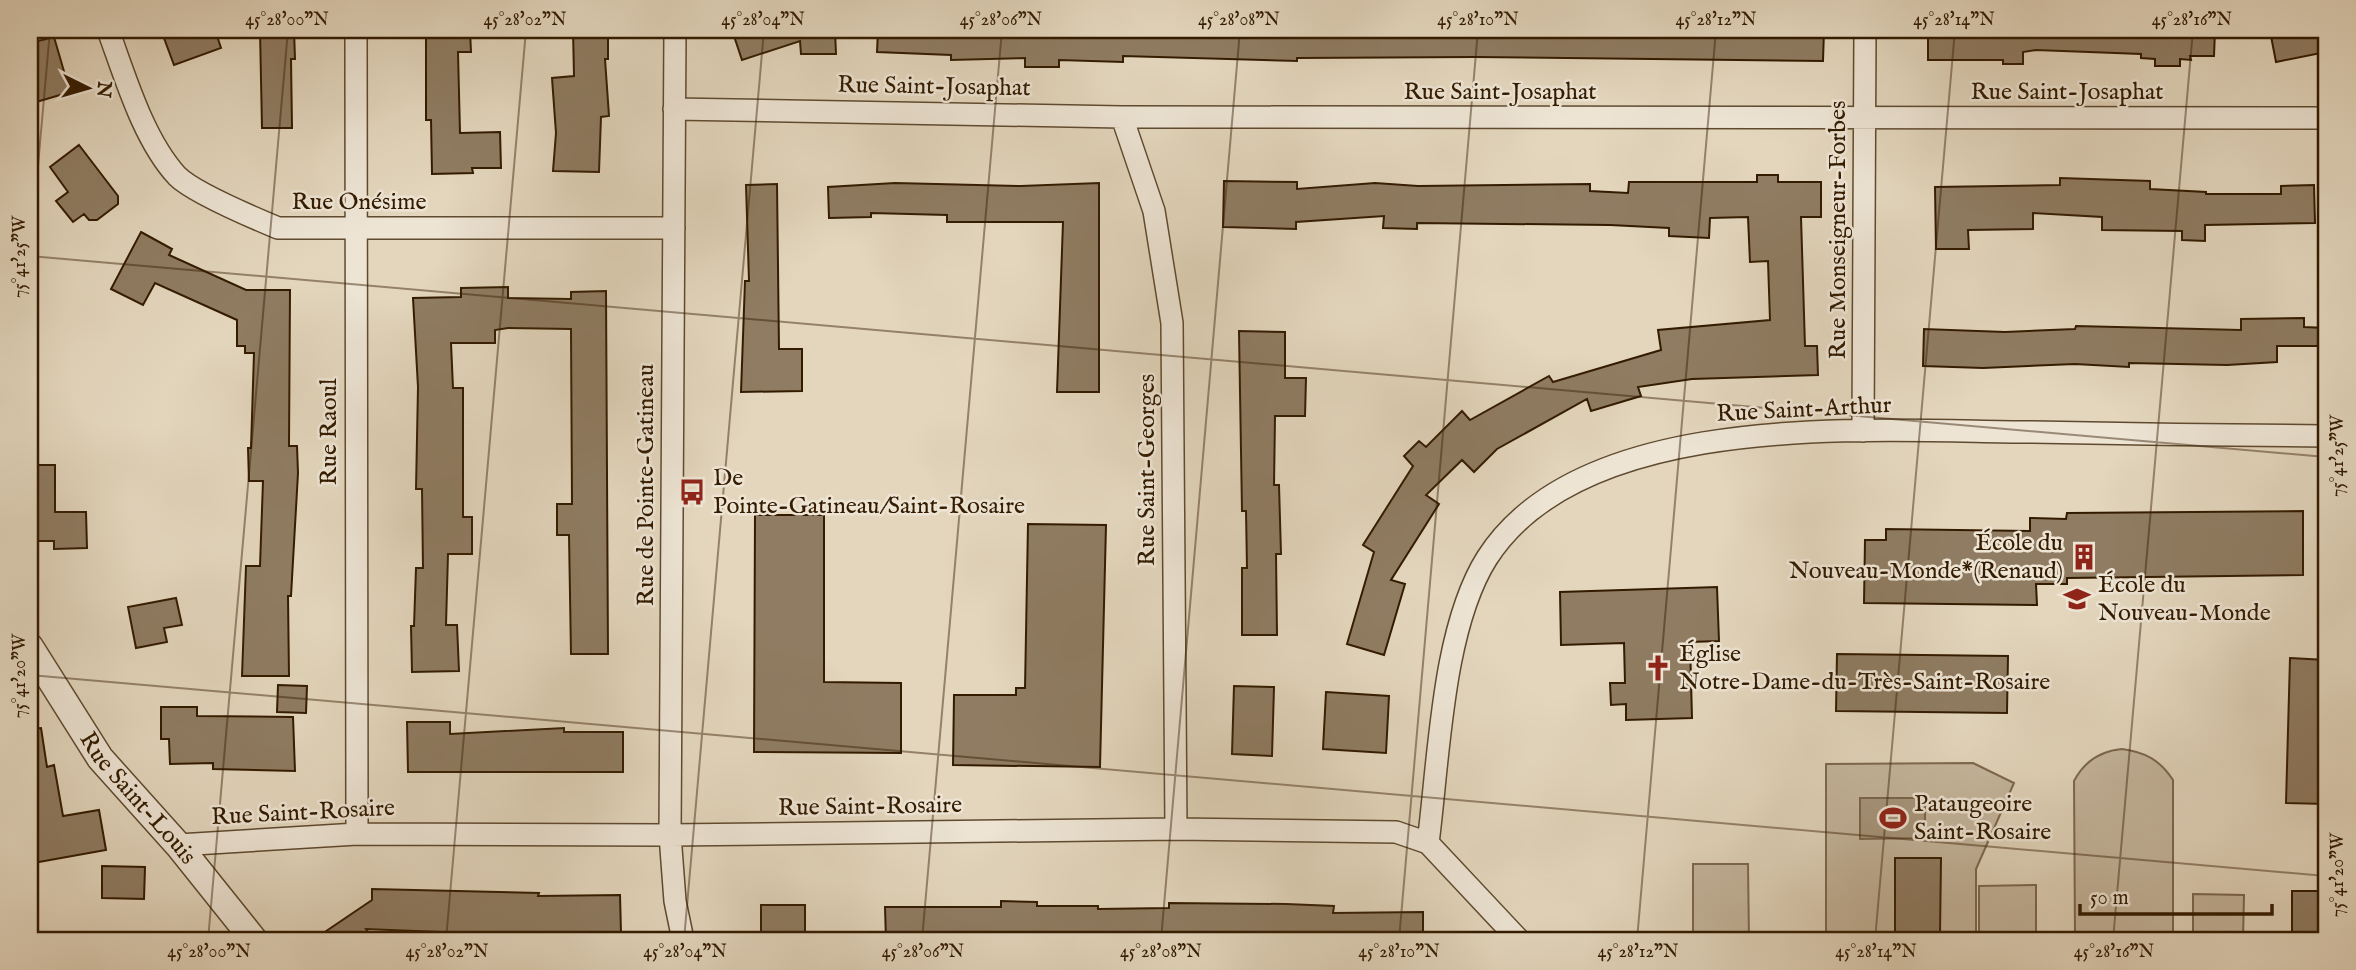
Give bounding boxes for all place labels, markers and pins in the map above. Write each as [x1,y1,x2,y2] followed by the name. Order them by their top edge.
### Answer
[713,463,1025,522] place label: De Pointe-Gatineau/Saint-Rosaire
[677,477,707,507] bus stop icon: De Pointe-Gatineau/Saint-Rosaire
[1789,528,2063,587] place label: École du Nouveau-Monde*(Renaud)
[2069,542,2099,572] building icon: École du Nouveau-Monde*(Renaud)
[2098,570,2271,629] place label: École du Nouveau-Monde
[2062,584,2092,614] school or university icon: École du Nouveau-Monde
[1679,639,2050,698] place label: Église Notre-Dame-du-Très-Saint-Rosaire
[1643,653,1673,683] church icon: Église Notre-Dame-du-Très-Saint-Rosaire
[1914,789,2051,848] place label: Pataugeoire Saint-Rosaire
[1878,803,1908,833] sports icon: Pataugeoire Saint-Rosaire

